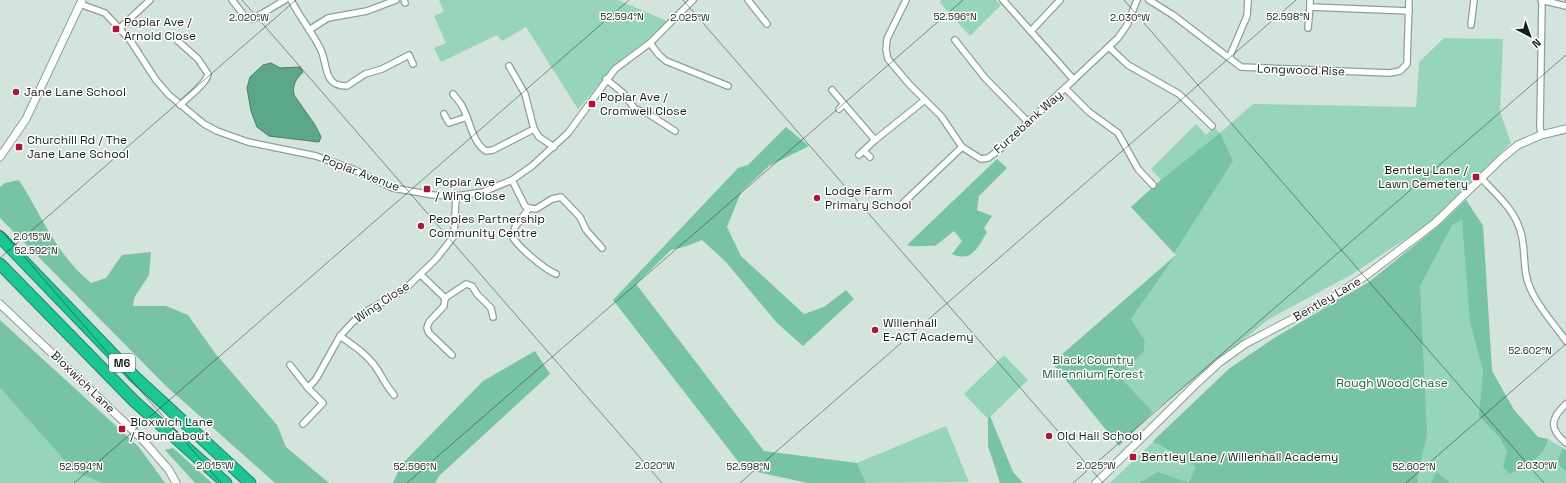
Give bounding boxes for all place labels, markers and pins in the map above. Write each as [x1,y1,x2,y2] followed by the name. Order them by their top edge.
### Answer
[124,14,196,44] place label: Poplar Ave / Arnold Close
[111,24,121,34] marker: Poplar Ave / Arnold Close
[24,84,126,100] place label: Jane Lane School
[11,87,21,97] marker: Jane Lane School
[600,89,687,119] place label: Poplar Ave / Cromwell Close
[587,99,597,109] marker: Poplar Ave / Cromwell Close
[27,132,129,162] place label: Churchill Rd / The Jane Lane School
[14,142,24,152] marker: Churchill Rd / The Jane Lane School
[1378,162,1469,192] place label: Bentley Lane / Lawn Cemetery
[1471,172,1481,182] marker: Bentley Lane / Lawn Cemetery
[435,174,506,204] place label: Poplar Ave / Wing Close
[825,183,912,213] place label: Lodge Farm Primary School
[422,184,432,194] marker: Poplar Ave / Wing Close
[812,193,822,203] marker: Lodge Farm Primary School
[429,211,545,241] place label: Peoples Partnership Community Centre
[416,221,426,231] marker: Peoples Partnership Community Centre
[883,315,974,345] place label: Willenhall E-ACT Academy
[870,325,880,335] marker: Willenhall E-ACT Academy
[130,414,213,444] place label: Bloxwich Lane / Roundabout
[117,424,127,434] marker: Bloxwich Lane / Roundabout
[1057,428,1142,444] place label: Old Hall School
[1044,431,1054,441] marker: Old Hall School
[1141,449,1338,465] place label: Bentley Lane / Willenhall Academy
[1128,452,1138,462] marker: Bentley Lane / Willenhall Academy

